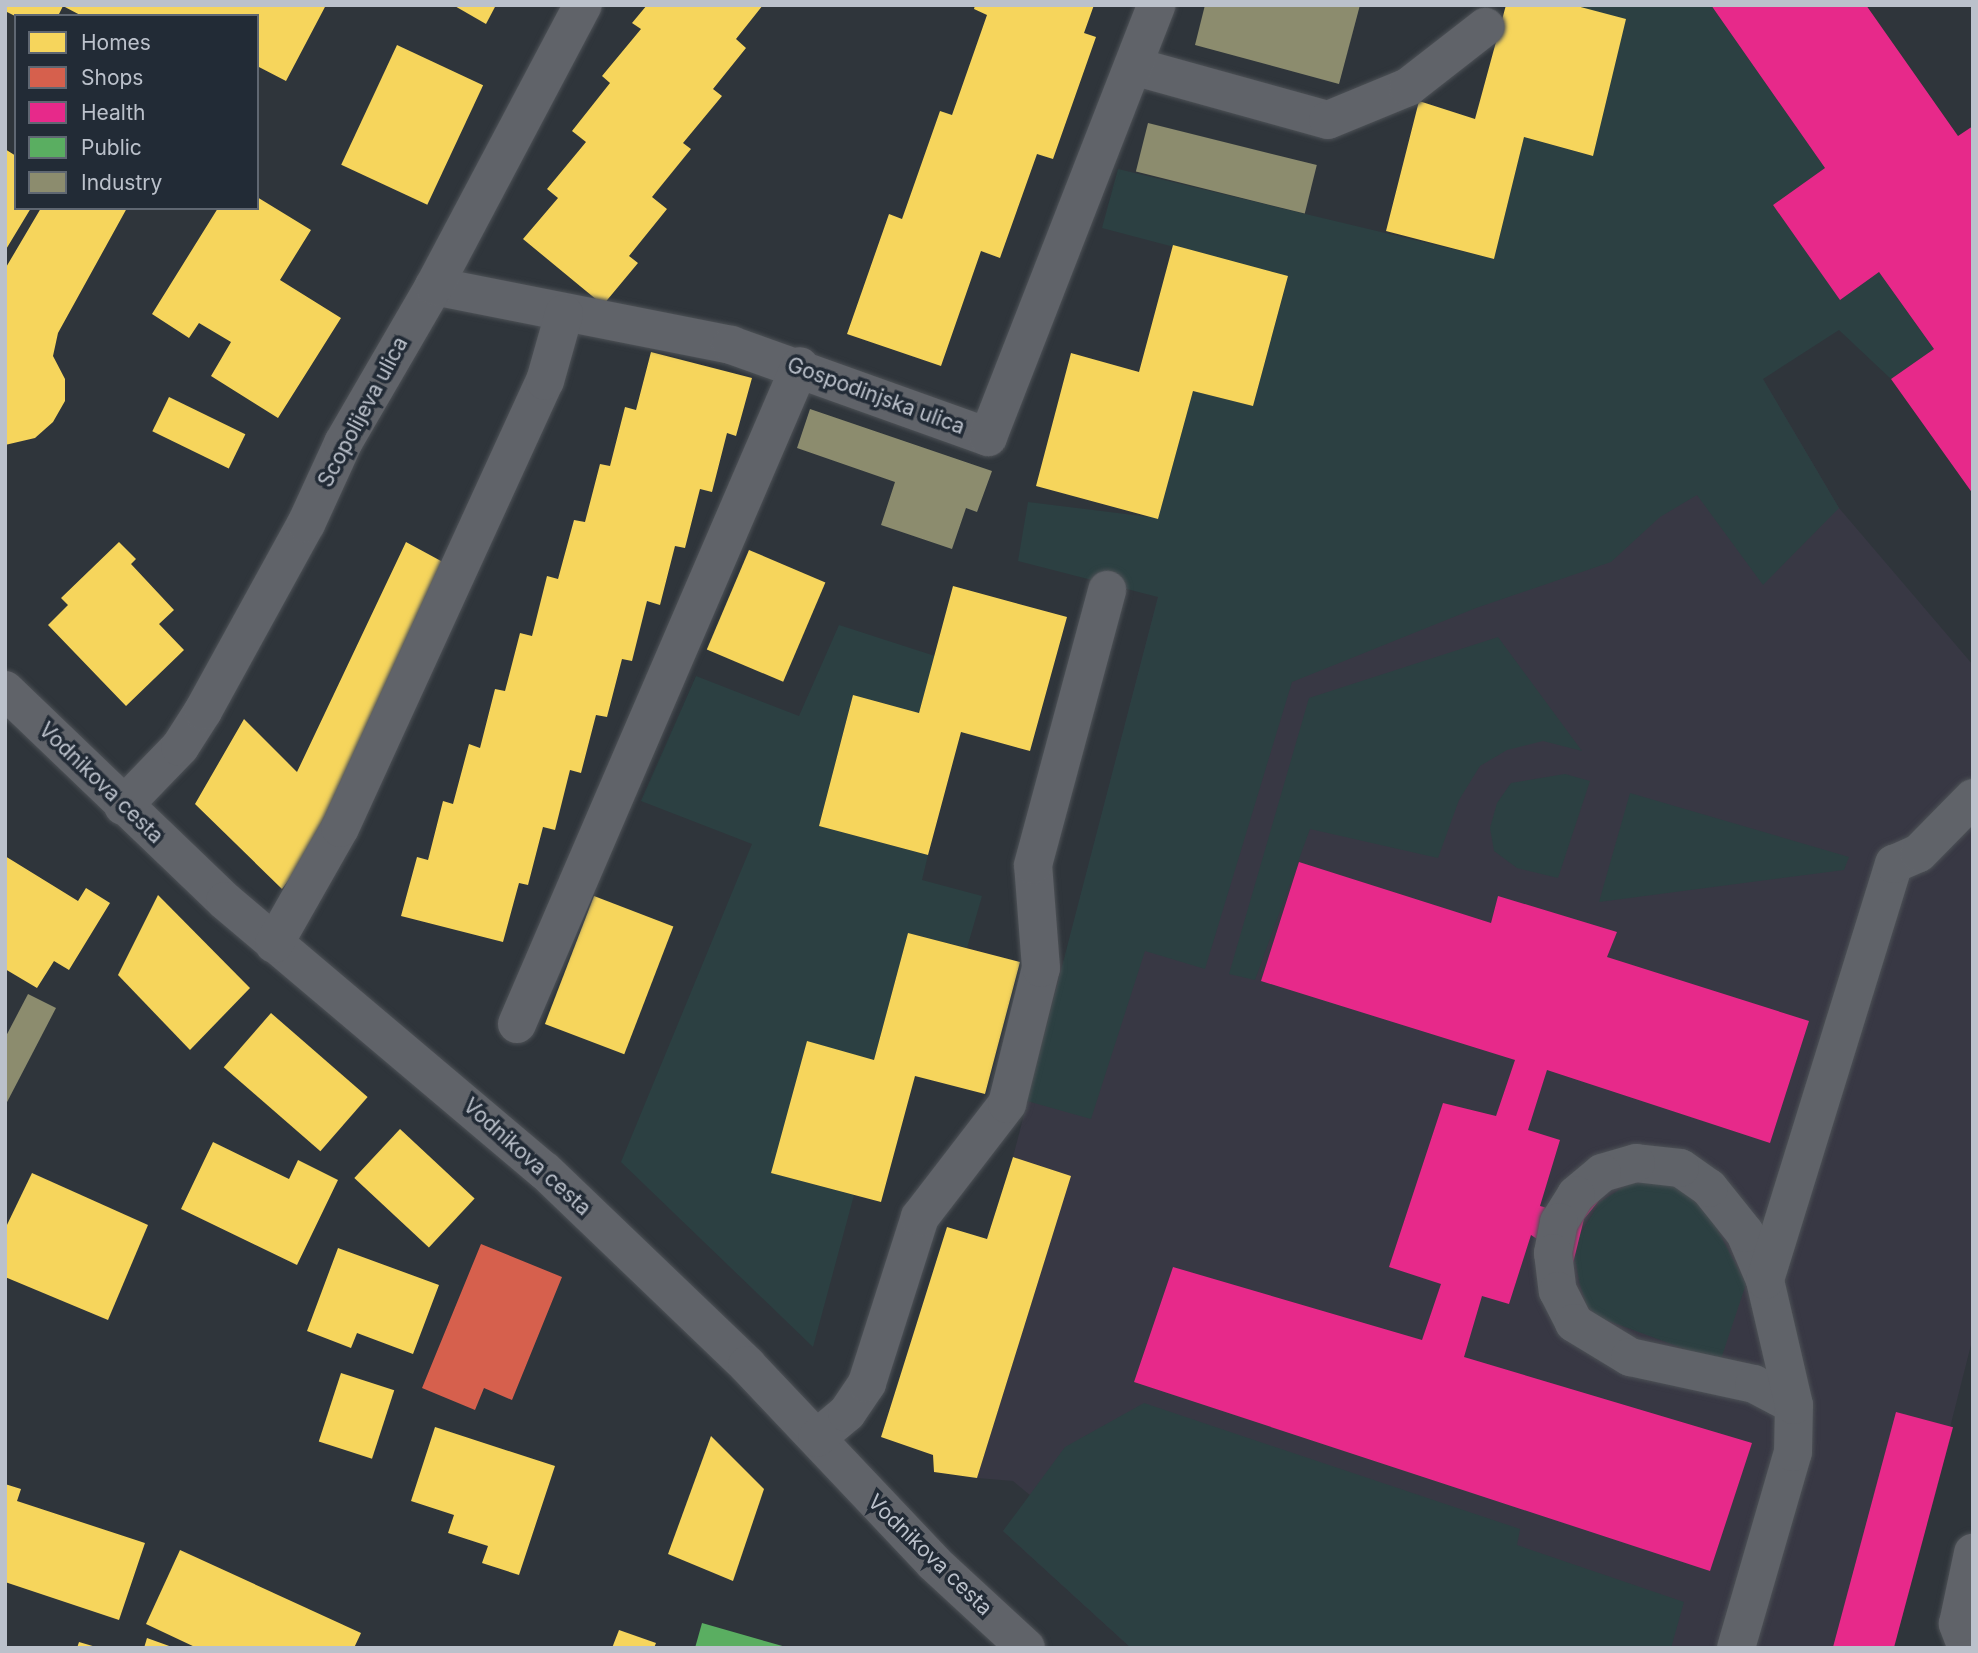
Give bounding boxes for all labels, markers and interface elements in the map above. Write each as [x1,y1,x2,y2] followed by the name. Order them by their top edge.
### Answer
[14,14,259,210] legend
[81,30,151,55] text: Homes
[81,65,143,90] text: Shops
[81,100,146,125] text: Health
[81,135,142,160] text: Public
[81,170,162,195] text: Industry
[313,333,413,491] street label: Scopolijeva ulica
[784,352,968,440] street label: Gospodinjska ulica
[34,717,168,849] street label: Vodnikova cesta
[458,1093,596,1221] street label: Vodnikova cesta
[863,1489,997,1621] street label: Vodnikova cesta

